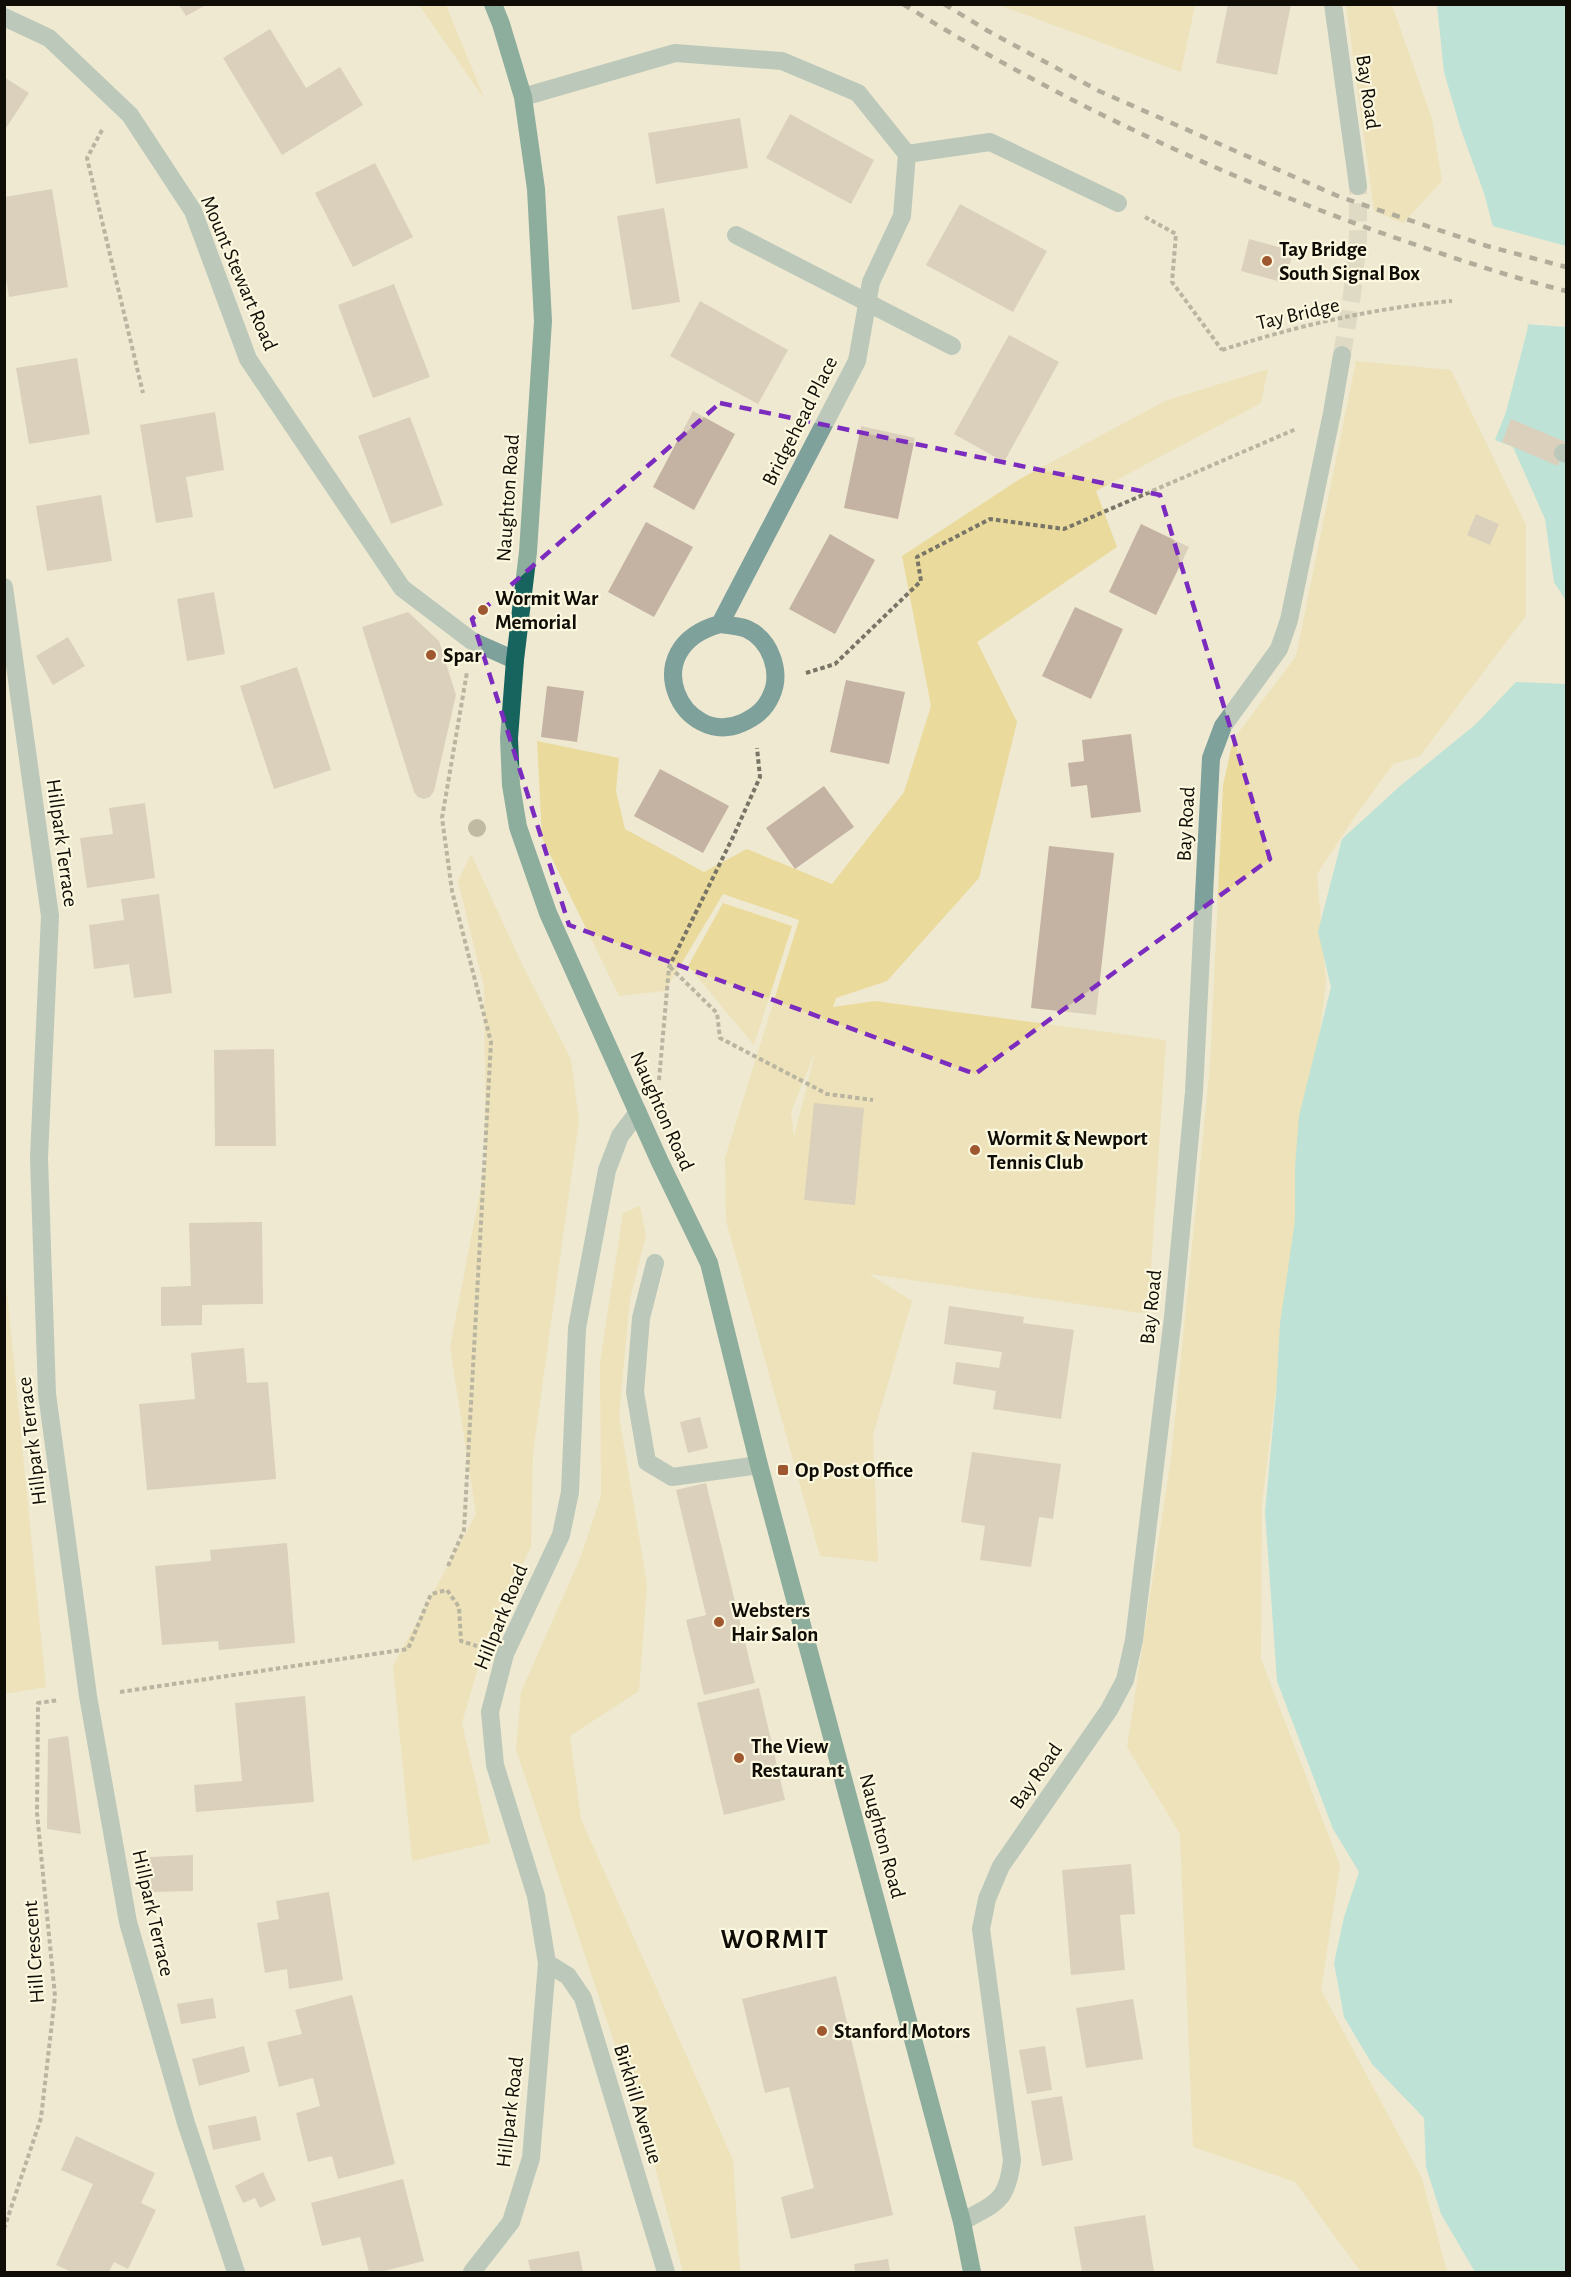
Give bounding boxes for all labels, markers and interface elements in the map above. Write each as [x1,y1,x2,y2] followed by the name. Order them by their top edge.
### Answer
[1352,53,1384,131] street label: Bay Road
[197,193,281,354] street label: Mount Stewart Road
[1279,239,1420,284] place label: Tay Bridge South Signal Box
[1260,254,1274,268] marker: Tay Bridge South Signal Box
[1254,294,1342,334] street label: Tay Bridge
[758,353,842,489] street label: Bridgehead Place
[493,433,523,563] street label: Naughton Road
[495,588,599,633] place label: Wormit War Memorial
[476,603,490,617] marker: Wormit War Memorial
[443,645,482,666] place label: Spar
[424,648,438,662] marker: Spar
[43,778,81,908] street label: Hillpark Terrace
[1174,786,1198,862] street label: Bay Road
[626,1048,698,1174] street label: Naughton Road
[987,1128,1148,1173] place label: Wormit & Newport Tennis Club
[968,1143,982,1157] marker: Wormit & Newport Tennis Club
[1137,1269,1165,1345] street label: Bay Road
[14,1376,50,1506] street label: Hillpark Terrace
[795,1460,913,1481] place label: Op Post Office
[776,1463,790,1477] marker: Op Post Office
[470,1561,532,1673] street label: Hillpark Road
[731,1600,818,1645] place label: Websters Hair Salon
[712,1615,726,1629] marker: Websters Hair Salon
[751,1736,844,1781] place label: The View Restaurant
[1006,1739,1066,1813] street label: Bay Road
[732,1751,746,1765] marker: The View Restaurant
[855,1771,909,1901] street label: Naughton Road
[128,1848,178,1978] street label: Hillpark Terrace
[20,1899,48,2004] street label: Hill Crescent
[721,1926,829,1953] district label: WORMIT
[834,2021,970,2042] place label: Stanford Motors
[815,2024,829,2038] marker: Stanford Motors
[610,2042,666,2166] street label: Birkhill Avenue
[493,2055,527,2169] street label: Hillpark Road

